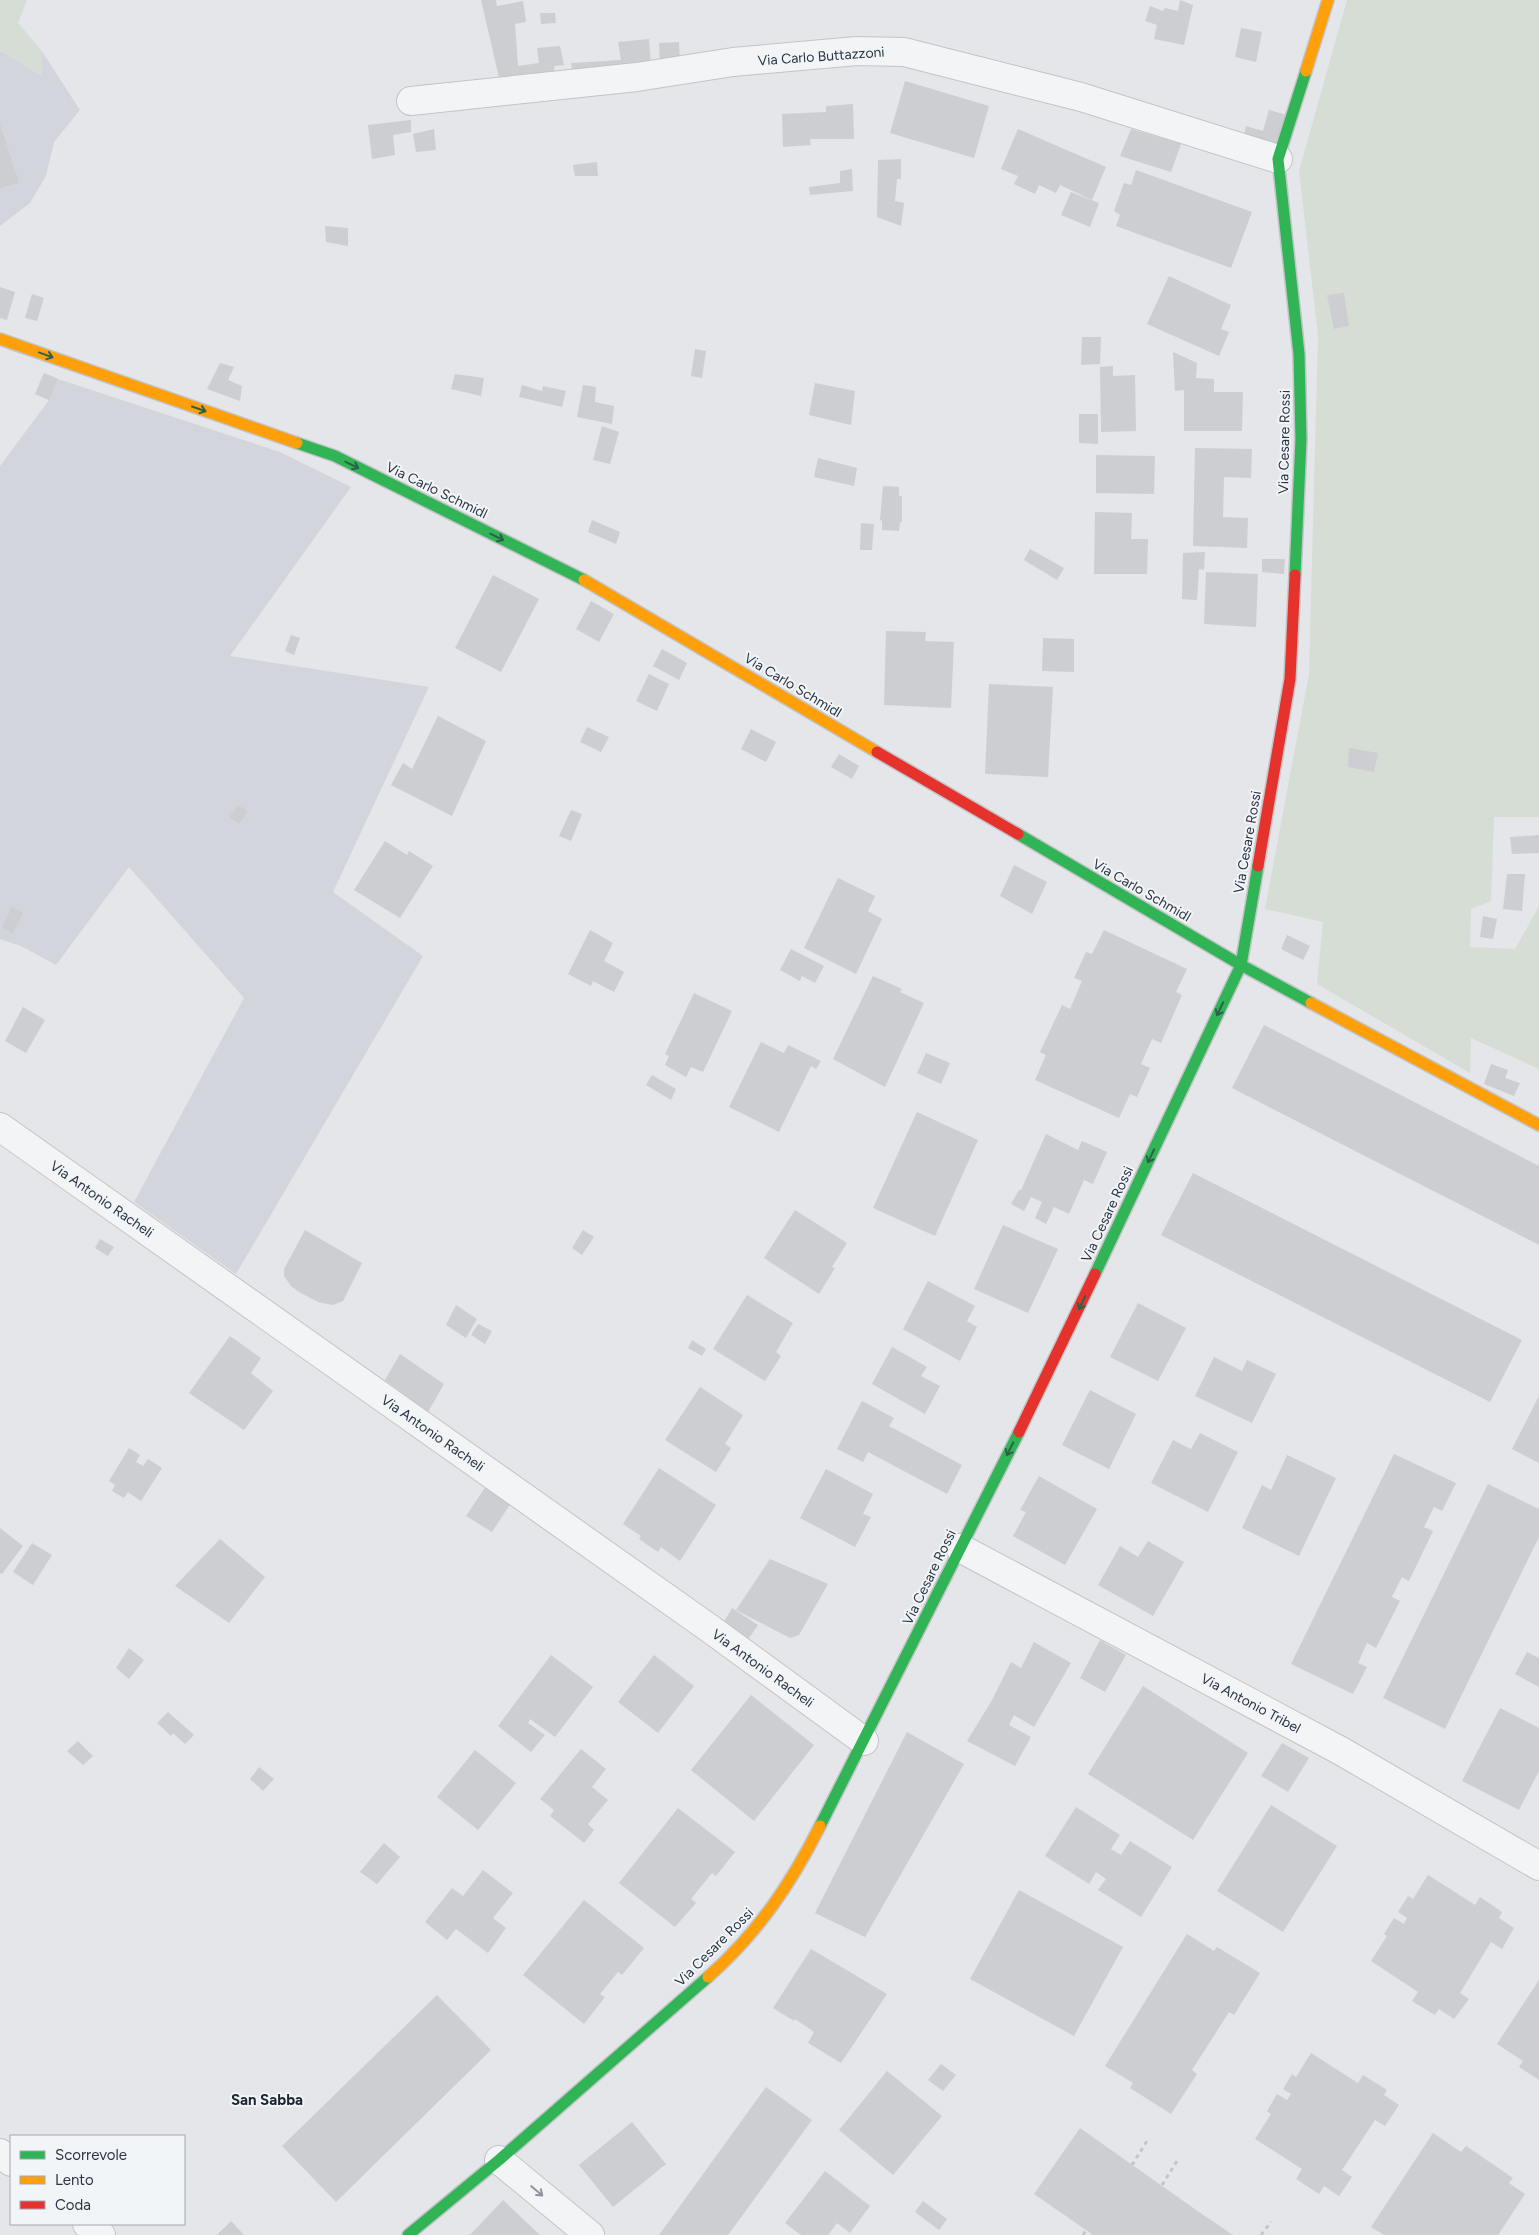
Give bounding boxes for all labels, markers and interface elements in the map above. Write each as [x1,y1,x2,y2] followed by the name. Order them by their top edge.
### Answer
[757,44,885,69] street label: Via Carlo Buttazzoni
[38,351,53,360] one-way arrow
[1275,390,1294,494] street label: Via Cesare Rossi
[191,405,206,414] one-way arrow
[383,459,490,522] street label: Via Carlo Schmidl
[344,460,359,470] one-way arrow
[490,532,505,542] one-way arrow
[741,650,845,721] street label: Via Carlo Schmidl
[1230,789,1265,895] street label: Via Cesare Rossi
[1090,855,1194,925] street label: Via Carlo Schmidl
[1215,1001,1225,1016] one-way arrow
[1146,1148,1155,1163] one-way arrow
[47,1157,157,1241] street label: Via Antonio Racheli
[1078,1164,1137,1265] street label: Via Cesare Rossi
[1076,1295,1086,1310] one-way arrow
[378,1391,488,1475] street label: Via Antonio Racheli
[1005,1441,1014,1456] one-way arrow
[899,1527,960,1628] street label: Via Cesare Rossi
[708,1626,817,1711] street label: Via Antonio Racheli
[1198,1670,1304,1737] street label: Via Antonio Tribel
[672,1905,757,1990] street label: Via Cesare Rossi
[231,2091,303,2109] district label: San Sabba
[10,2135,185,2225] legend
[55,2146,127,2164] text: Scorrevole
[55,2171,94,2189] text: Lento
[530,2185,543,2196] one-way arrow
[55,2196,91,2214] text: Coda

